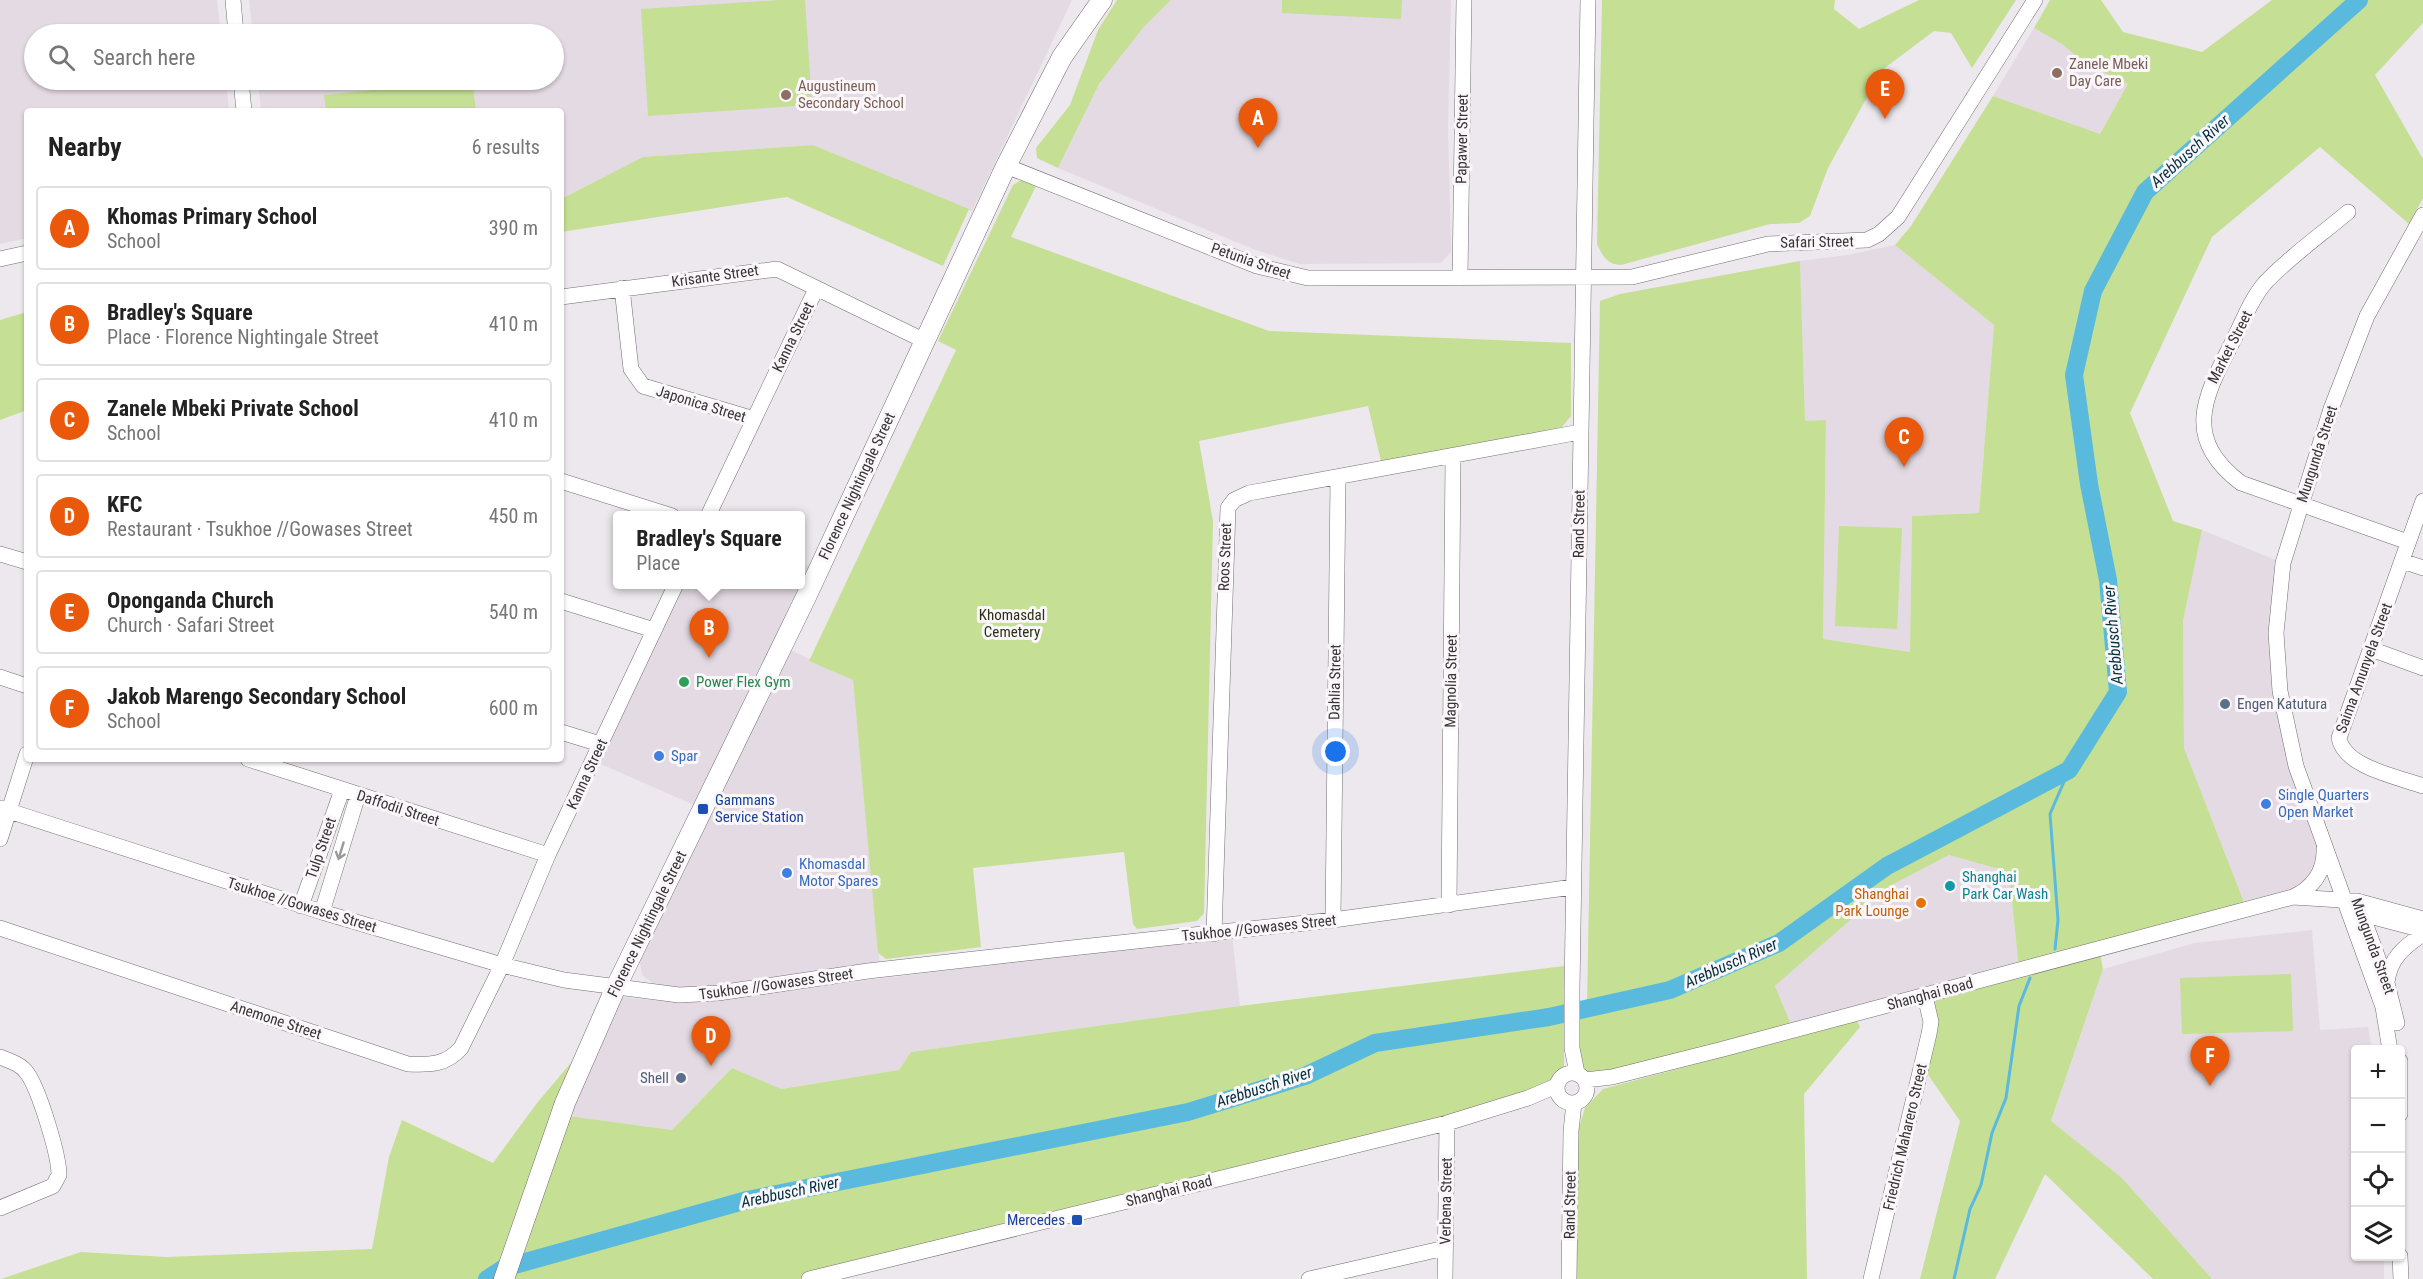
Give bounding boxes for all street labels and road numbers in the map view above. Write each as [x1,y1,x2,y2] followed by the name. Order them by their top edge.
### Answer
[1452,94,1472,184] street label: Papawer Street
[1780,232,1854,252] street label: Safari Street
[1209,239,1293,283] street label: Petunia Street
[670,261,760,291] street label: Krisante Street
[768,299,818,375] street label: Kanna Street
[2204,307,2256,387] street label: Market Street
[654,382,748,426] street label: Japonica Street
[2293,403,2341,505] street label: Mungunda Street
[815,409,899,563] street label: Florence Nightingale Street
[1569,490,1589,558] street label: Rand Street
[1215,522,1235,592] street label: Roos Street
[2332,600,2396,736] street label: Saima Amunyela Street
[1441,634,1461,728] street label: Magnolia Street
[1325,644,1345,720] street label: Dahlia Street
[563,736,611,812] street label: Kanna Street
[354,786,442,830] street label: Daffodil Street
[302,815,340,881] street label: Tulp Street
[604,848,690,1000] street label: Florence Nightingale Street
[225,874,379,936] street label: Tsukhoe //Gowases Street
[2347,895,2399,997] street label: Mungunda Street
[1181,911,1337,945] street label: Tsukhoe //Gowases Street
[698,964,854,1004] street label: Tsukhoe //Gowases Street
[1885,974,1975,1014] street label: Shanghai Road
[228,997,324,1043] street label: Anemone Street
[1879,1062,1931,1212] street label: Friedrich Maharero Street
[1436,1157,1456,1245] street label: Verbena Street
[1560,1171,1580,1239] street label: Rand Street
[1124,1172,1214,1210] street label: Shanghai Road

